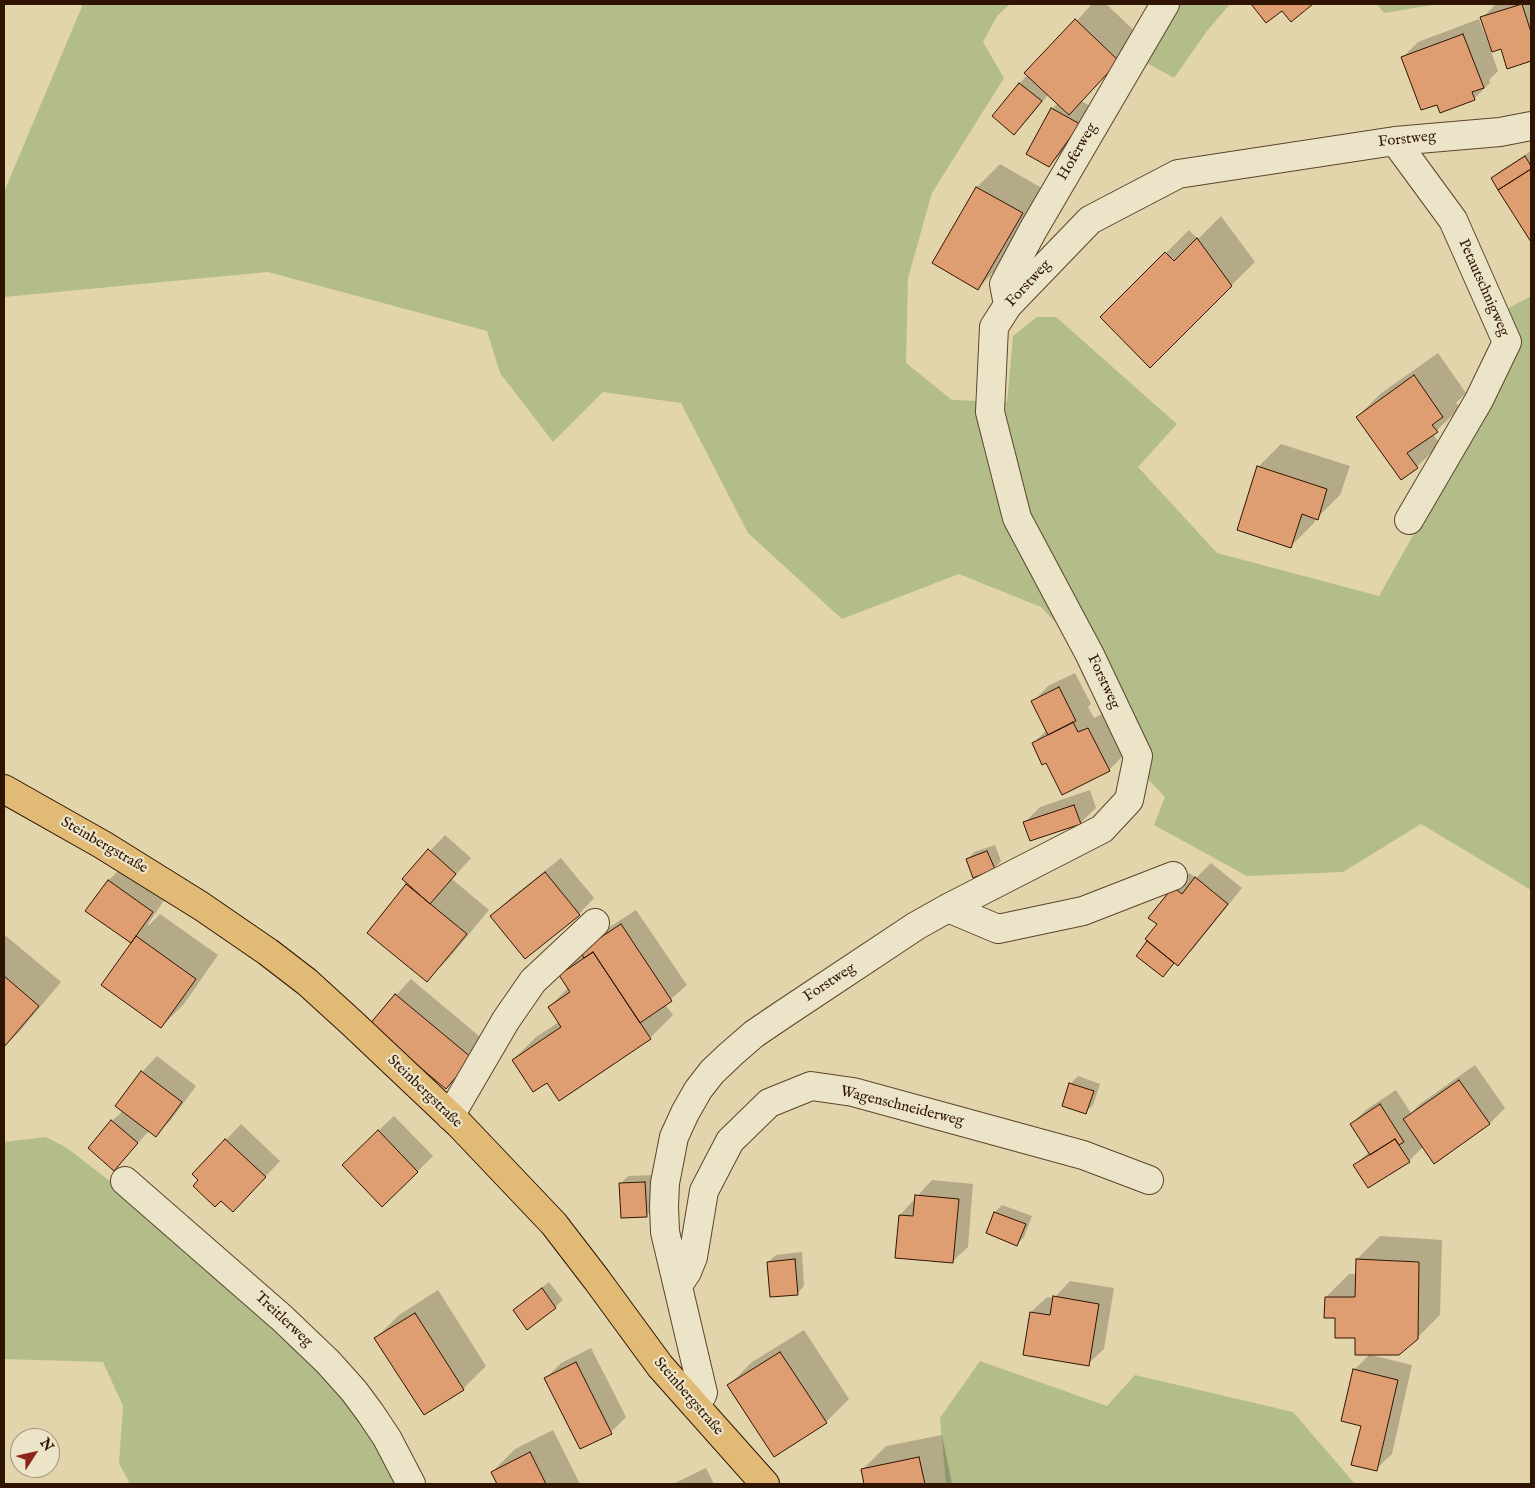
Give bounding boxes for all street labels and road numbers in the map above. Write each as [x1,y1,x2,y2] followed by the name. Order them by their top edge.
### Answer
[1054,120,1102,184] street label: Hoferweg
[1377,128,1437,152] street label: Forstweg
[1453,236,1513,340] street label: Petautschnigweg
[1003,257,1055,311] street label: Forstweg
[1083,652,1123,712] street label: Forstweg
[57,814,151,878] street label: Steinbergstraße
[801,960,859,1006] street label: Forstweg
[383,1052,465,1132] street label: Steinbergstraße
[838,1083,966,1131] street label: Wagenschneiderweg
[250,1289,316,1351] street label: Treitlerweg
[649,1354,727,1440] street label: Steinbergstraße

